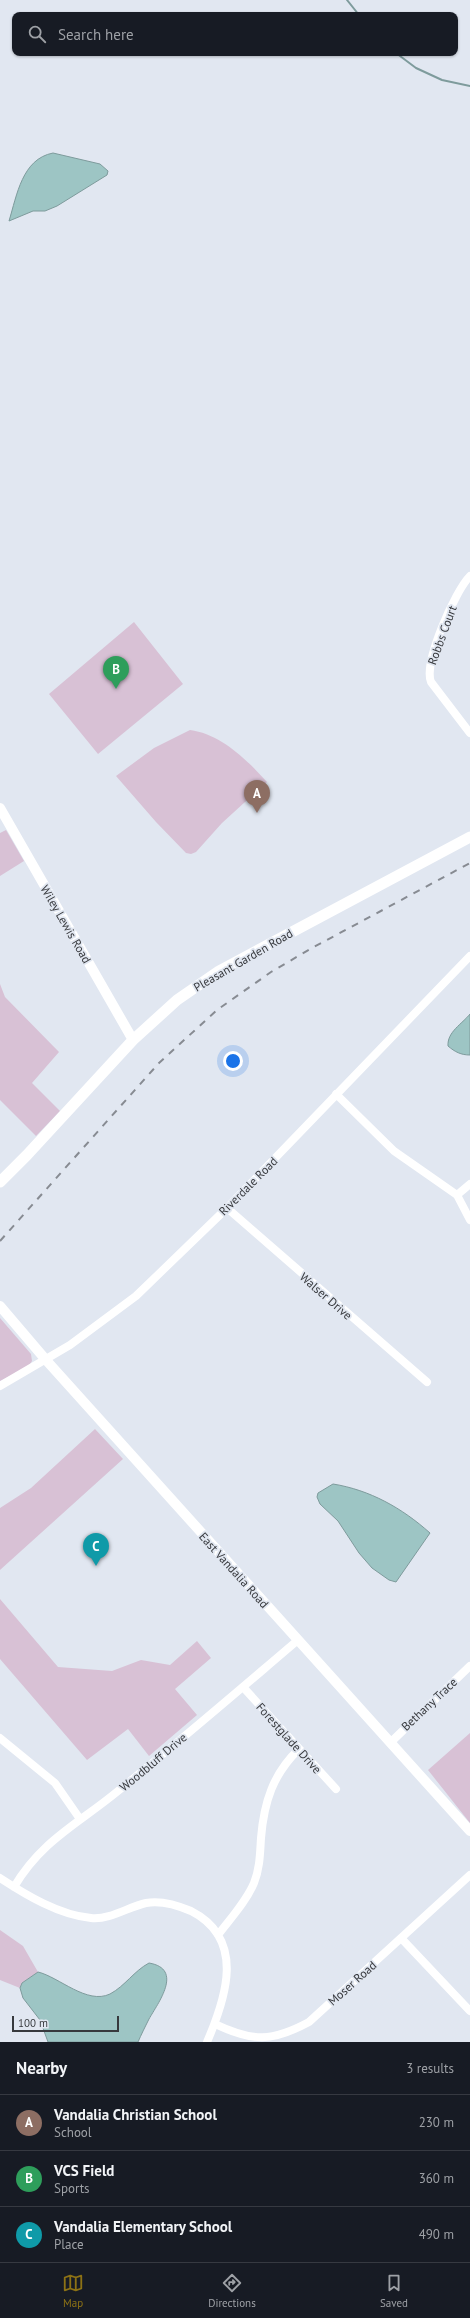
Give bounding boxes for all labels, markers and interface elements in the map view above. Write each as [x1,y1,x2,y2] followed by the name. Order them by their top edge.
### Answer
[12,12,458,56] search box
[26,23,48,45] icon: search
[58,25,134,44] text: Search here
[424,603,460,667] street label: Robbs Court
[103,656,129,689] pin: B
[244,780,270,813] pin: A
[38,882,94,966] street label: Wiley Lewis Road
[191,925,295,995] street label: Pleasant Garden Road
[223,1051,243,1071] your location
[216,1154,280,1218] street label: Riverdale Road
[297,1269,355,1323] street label: Walser Drive
[196,1529,272,1611] street label: East Vandalia Road
[83,1533,109,1566] pin: C
[398,1674,460,1734] street label: Bethany Trace
[253,1699,325,1777] street label: Forestglade Drive
[116,1730,190,1794] street label: Woodbluff Drive
[325,1957,379,2009] street label: Moser Road
[12,2014,119,2033] scale bar
[18,2016,48,2030] text: 100 m
[16,2057,67,2079] text: Nearby
[406,2060,454,2077] text: 3 results
[54,2105,217,2124] text: Vandalia Christian School
[25,2114,33,2131] text: A
[419,2114,454,2131] text: 230 m
[54,2124,92,2141] text: School
[54,2161,114,2180] text: VCS Field
[25,2170,33,2187] text: B
[419,2170,454,2187] text: 360 m
[54,2180,90,2197] text: Sports
[54,2217,232,2236] text: Vandalia Elementary School
[25,2226,33,2243] text: C
[419,2226,454,2243] text: 490 m
[54,2236,84,2253] text: Place
[62,2272,84,2310] tab: Map
[208,2272,256,2310] tab: Directions
[380,2272,408,2310] tab: Saved

